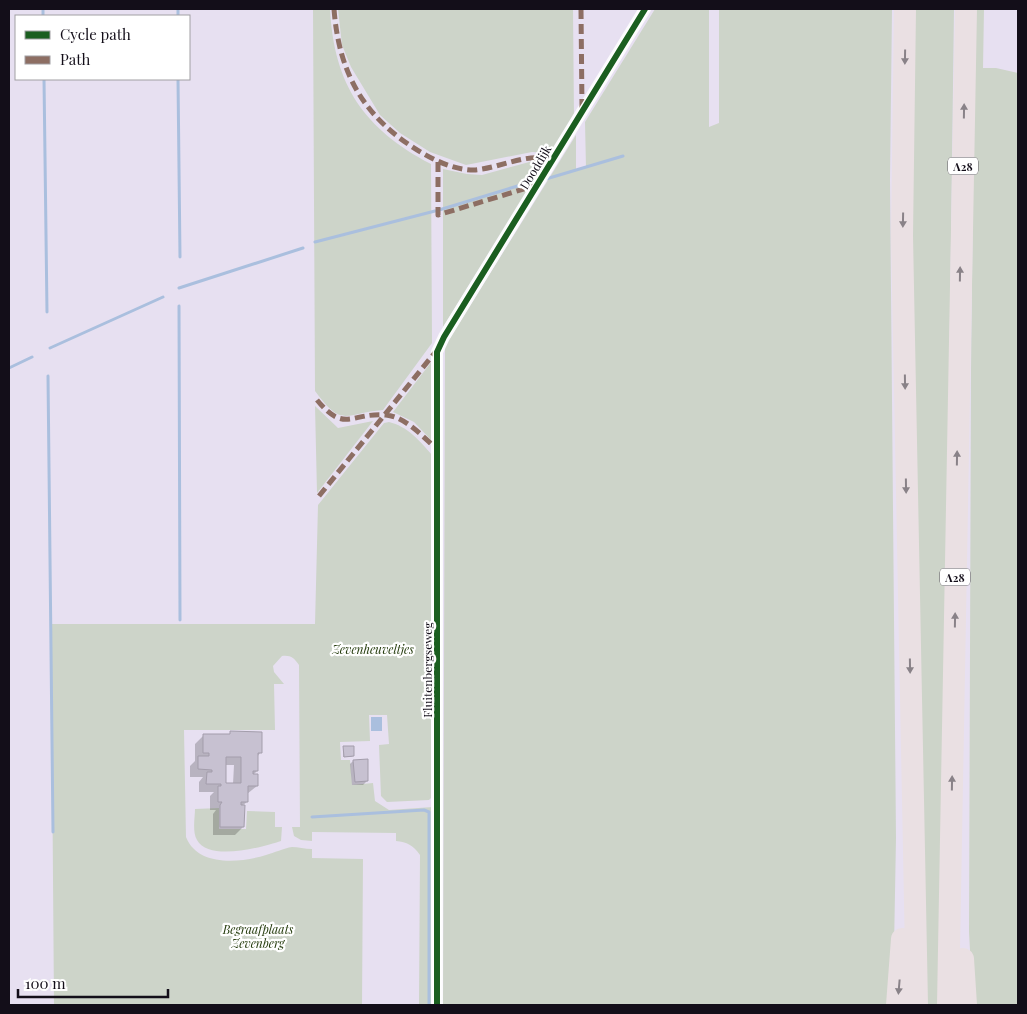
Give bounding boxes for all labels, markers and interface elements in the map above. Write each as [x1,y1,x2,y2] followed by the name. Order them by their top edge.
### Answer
[15,15,190,80] legend
[60,24,131,44] text: Cycle path
[60,49,90,69] text: Path
[900,50,908,66] one-way arrow
[960,103,968,119] one-way arrow
[516,141,555,192] street label: Dooddijk
[948,158,978,175] road number: A28
[898,212,906,228] one-way arrow
[956,265,964,281] one-way arrow
[901,375,909,391] one-way arrow
[953,450,961,466] one-way arrow
[903,478,911,494] one-way arrow
[940,568,970,586] road number: A28
[951,612,959,628] one-way arrow
[419,622,435,718] street label: Fluitenbergseweg
[331,641,414,657] park label: Zevenheuveltjes
[906,658,914,674] one-way arrow
[948,775,956,791] one-way arrow
[222,921,294,951] park label: Begraafplaats Zevenberg
[18,966,168,998] scale bar
[25,973,66,993] text: 100 m
[895,979,903,995] one-way arrow

